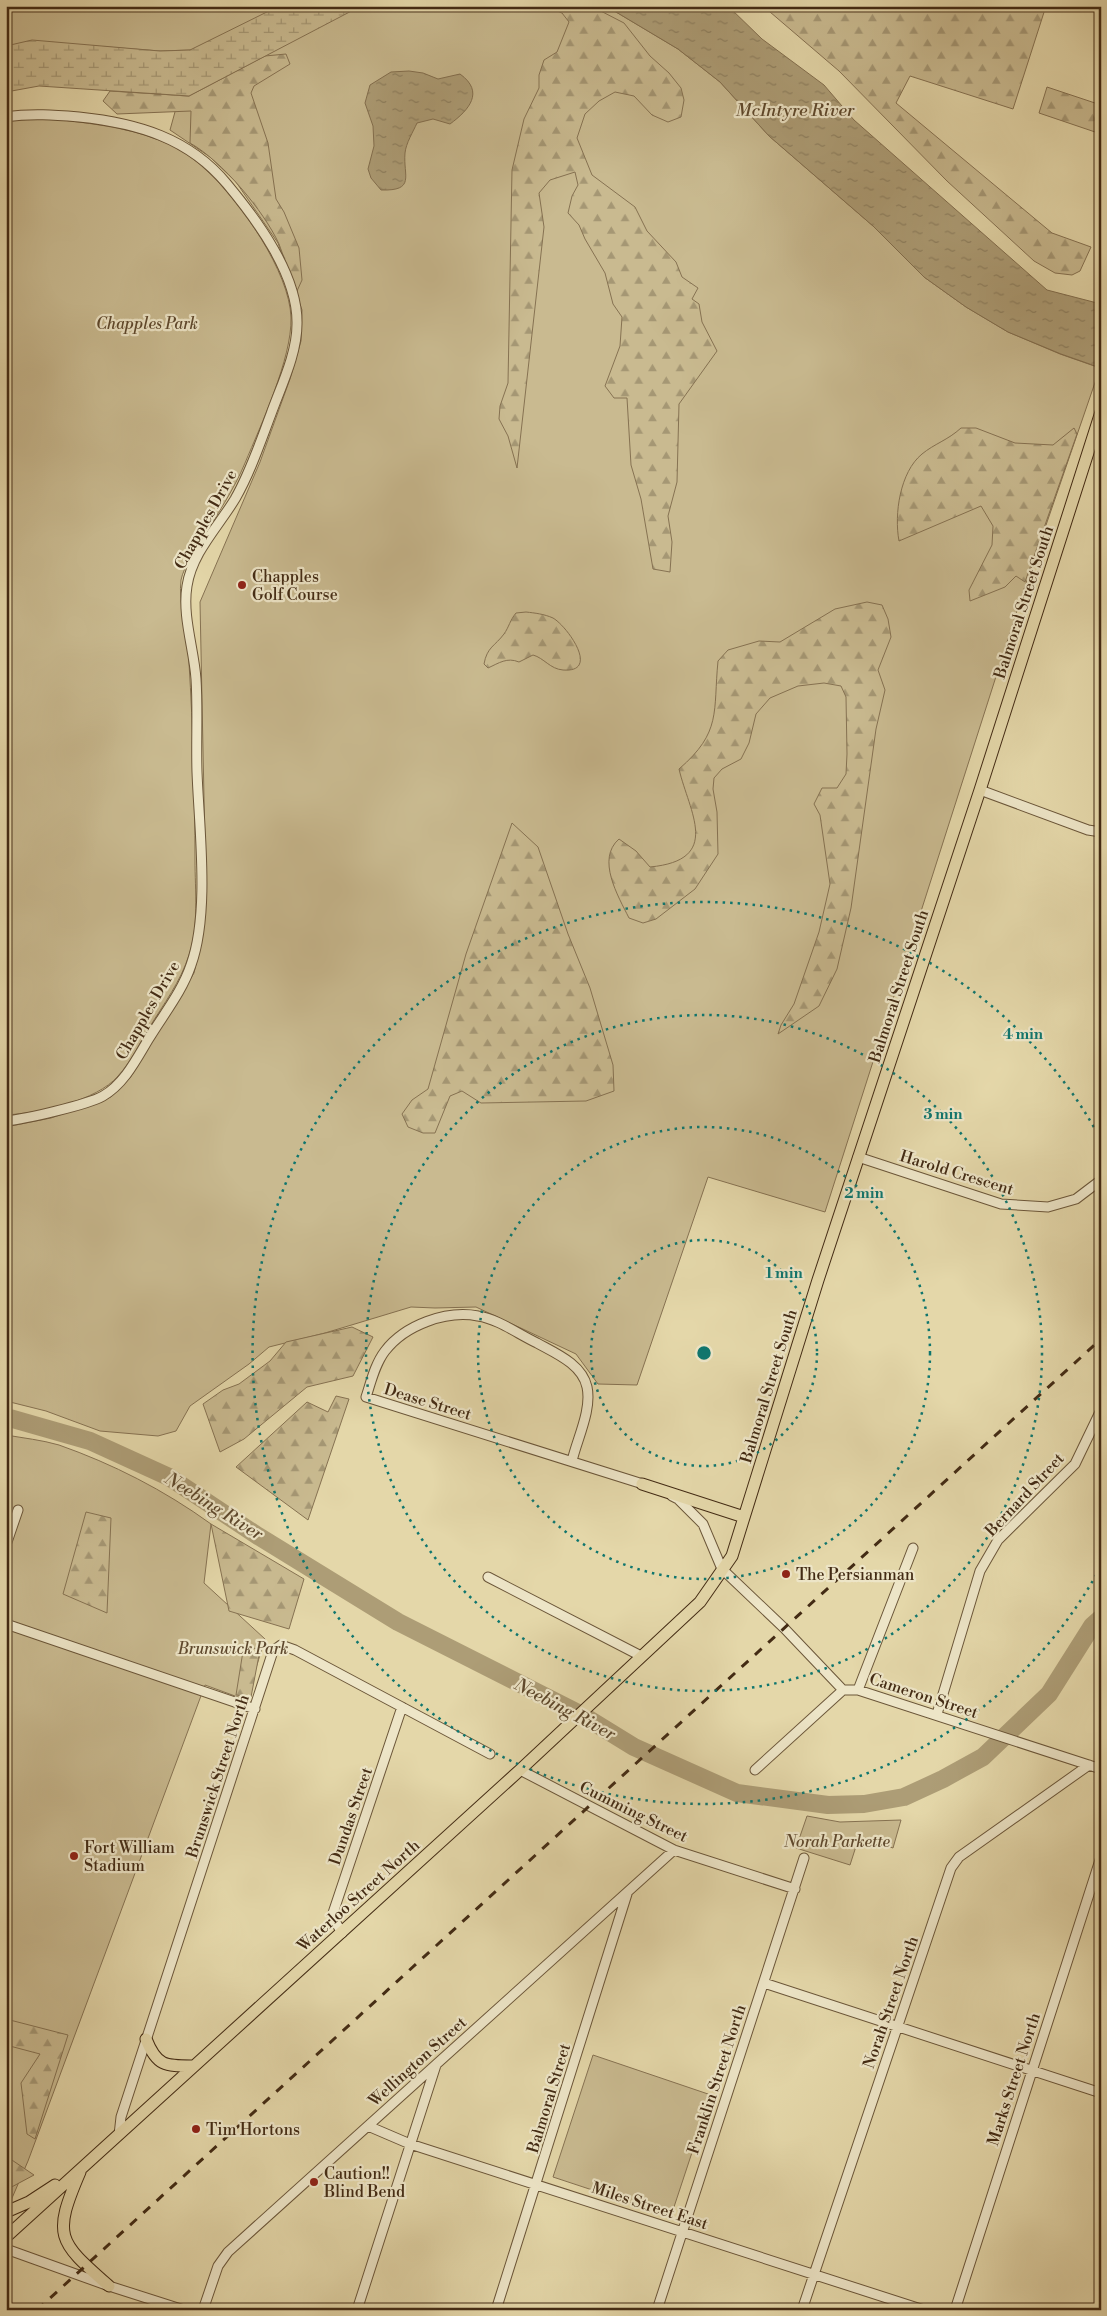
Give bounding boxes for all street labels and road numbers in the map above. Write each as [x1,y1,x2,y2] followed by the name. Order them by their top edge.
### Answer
[170,466,242,573] street label: Chapples Drive
[989,523,1058,682] street label: Balmoral Street South
[864,907,933,1066] street label: Balmoral Street South
[111,957,184,1064] street label: Chapples Drive
[897,1146,1016,1200] street label: Harold Crescent
[736,1307,802,1466] street label: Balmoral Street South
[382,1379,474,1425] street label: Dease Street
[980,1449,1069,1541] street label: Bernard Street
[867,1669,981,1723] street label: Cameron Street
[182,1692,254,1862] street label: Brunswick Street North
[325,1765,377,1868] street label: Dundas Street
[576,1777,691,1847] street label: Cumming Street
[292,1835,424,1957] street label: Waterloo Street North
[859,1933,923,2071] street label: Norah Street North
[683,2001,751,2157] street label: Franklin Street North
[983,2010,1045,2148] street label: Marks Street North
[364,2012,471,2112] street label: Wellington Street
[523,2041,575,2156] street label: Balmoral Street
[589,2178,711,2234] street label: Miles Street East

